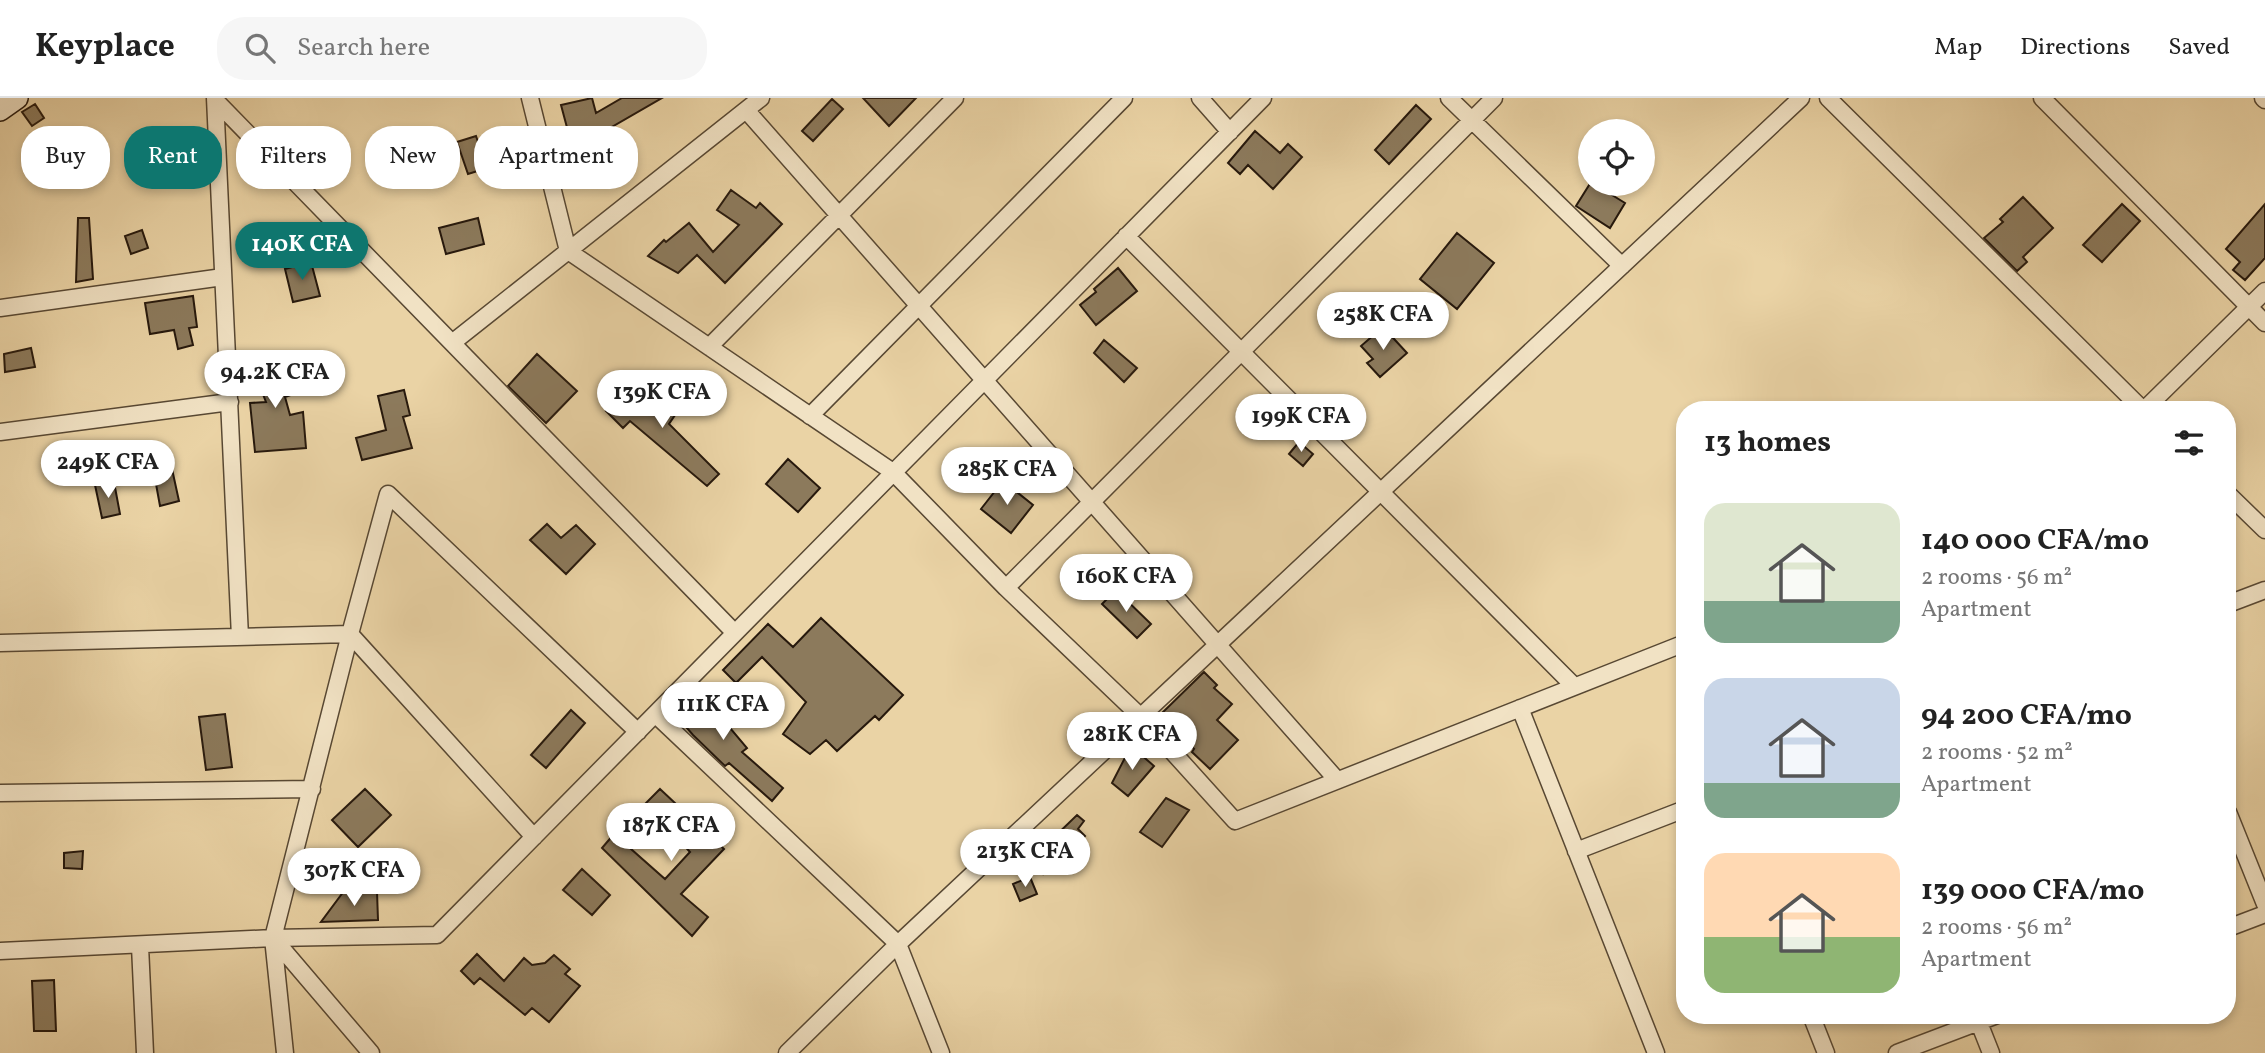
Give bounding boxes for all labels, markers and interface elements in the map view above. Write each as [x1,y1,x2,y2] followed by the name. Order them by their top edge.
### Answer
[217,17,707,80] search box
[35,25,175,71] text: Keyplace
[241,29,279,67] icon: search
[297,30,430,66] text: Search here
[1934,31,1982,65] text: Map
[2020,31,2130,65] text: Directions
[2168,31,2230,65] text: Saved
[1578,119,1655,196] map controls
[1578,119,1655,196] button: locate
[21,126,110,189] chip: Buy
[124,126,222,189] chip: Rent
[236,126,351,189] chip: Filters
[365,126,460,189] chip: New
[474,126,638,189] chip: Apartment
[230,222,374,282] pin: 140K CFA
[251,229,353,261] text: 140K CFA
[1311,292,1455,352] pin: 258K CFA
[1333,299,1433,331] text: 258K CFA
[195,350,355,410] pin: 94.2K CFA
[220,357,330,389] text: 94.2K CFA
[590,370,734,430] pin: 139K CFA
[613,377,711,409] text: 139K CFA
[1229,394,1373,454] pin: 199K CFA
[1251,401,1351,433] text: 199K CFA
[1704,422,1831,464] text: 13 homes
[2170,424,2208,462] icon: filters
[36,440,180,500] pin: 249K CFA
[57,447,159,479] text: 249K CFA
[935,448,1079,507] pin: 285K CFA
[957,454,1057,486] text: 285K CFA
[1921,520,2149,562] text: 140 000 CFA/mo
[1760,531,1844,615] icon: home
[1054,554,1198,614] pin: 160K CFA
[1076,561,1176,593] text: 160K CFA
[1921,562,2072,594] text: 2 rooms · 56 m²
[1921,594,2032,626] text: Apartment
[651,682,795,742] pin: 111K CFA
[677,689,769,721] text: 111K CFA
[1921,695,2132,737] text: 94 200 CFA/mo
[1760,706,1844,790] icon: home
[1060,712,1204,772] pin: 281K CFA
[1083,719,1181,751] text: 281K CFA
[1921,737,2073,769] text: 2 rooms · 52 m²
[1921,769,2032,801] text: Apartment
[599,804,743,863] pin: 187K CFA
[622,810,720,842] text: 187K CFA
[953,830,1097,889] pin: 213K CFA
[976,836,1074,868] text: 213K CFA
[282,848,426,908] pin: 307K CFA
[303,855,405,887] text: 307K CFA
[1921,870,2144,912] text: 139 000 CFA/mo
[1760,881,1844,965] icon: home
[1921,912,2072,944] text: 2 rooms · 56 m²
[1921,944,2032,976] text: Apartment

